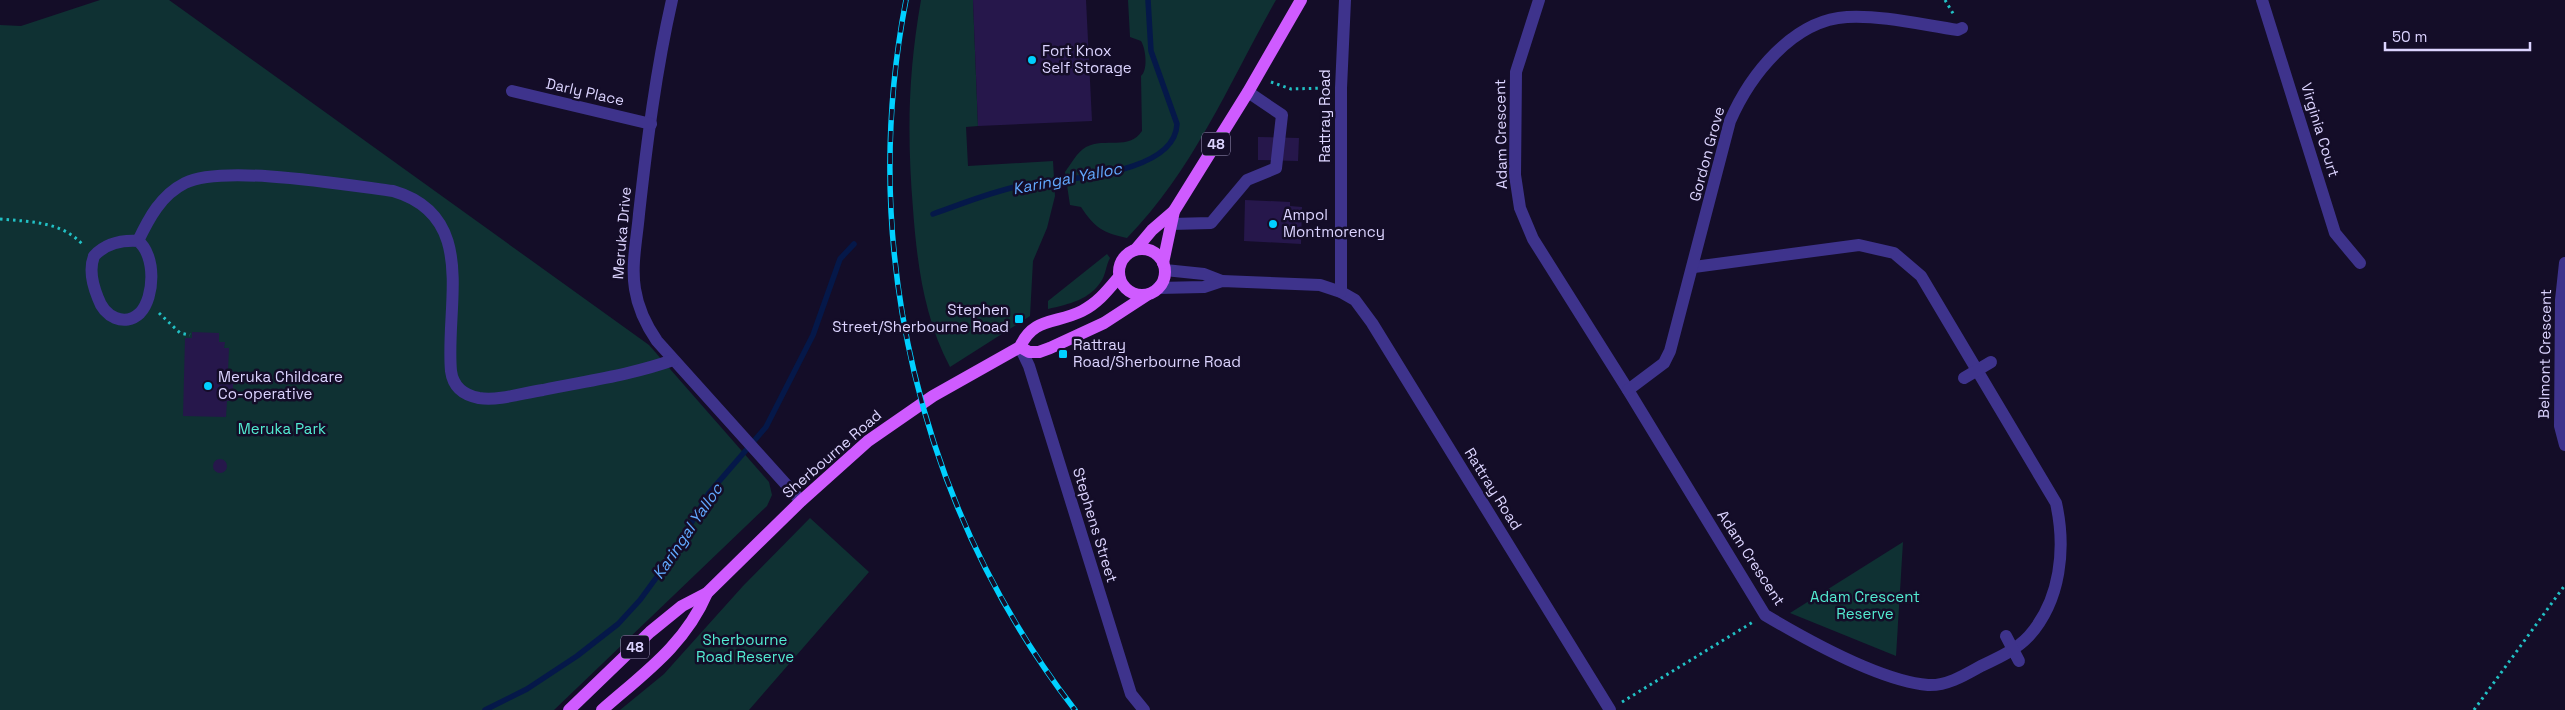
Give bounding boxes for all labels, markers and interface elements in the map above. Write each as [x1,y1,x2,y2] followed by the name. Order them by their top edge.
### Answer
[2385,20,2530,52] scale bar
[2392,27,2427,46] text: 50 m
[1042,41,1132,77] place label: Fort Knox Self Storage
[1026,54,1038,66] marker: Fort Knox Self Storage
[1315,69,1334,163] street label: Rattray Road
[544,73,626,110] street label: Darly Place
[1490,79,1511,189] street label: Adam Crescent
[2297,80,2344,179] street label: Virginia Court
[1685,104,1728,203] street label: Gordon Grove
[1202,132,1230,156] road number: 48
[1011,157,1125,199] water label: Karingal Yalloc
[608,186,635,280] street label: Meruka Drive
[1283,205,1385,241] place label: Ampol Montmorency
[1267,218,1279,230] marker: Ampol Montmorency
[2534,289,2555,419] street label: Belmont Crescent
[832,300,1009,336] place label: Stephen Street/Sherbourne Road
[1013,313,1025,325] marker: Stephen Street/Sherbourne Road
[1073,335,1241,371] place label: Rattray Road/Sherbourne Road
[1057,348,1069,360] marker: Rattray Road/Sherbourne Road
[218,367,343,403] place label: Meruka Childcare Co-operative
[202,380,214,392] marker: Meruka Childcare Co-operative
[778,405,885,502] street label: Sherbourne Road
[238,419,326,438] park label: Meruka Park
[1461,444,1526,533] street label: Rattray Road
[1069,465,1122,585] street label: Stephens Street
[648,478,728,583] water label: Karingal Yalloc
[1713,506,1789,609] street label: Adam Crescent
[1810,587,1920,623] park label: Adam Crescent Reserve
[696,630,794,666] park label: Sherbourne Road Reserve
[621,636,649,659] road number: 48

